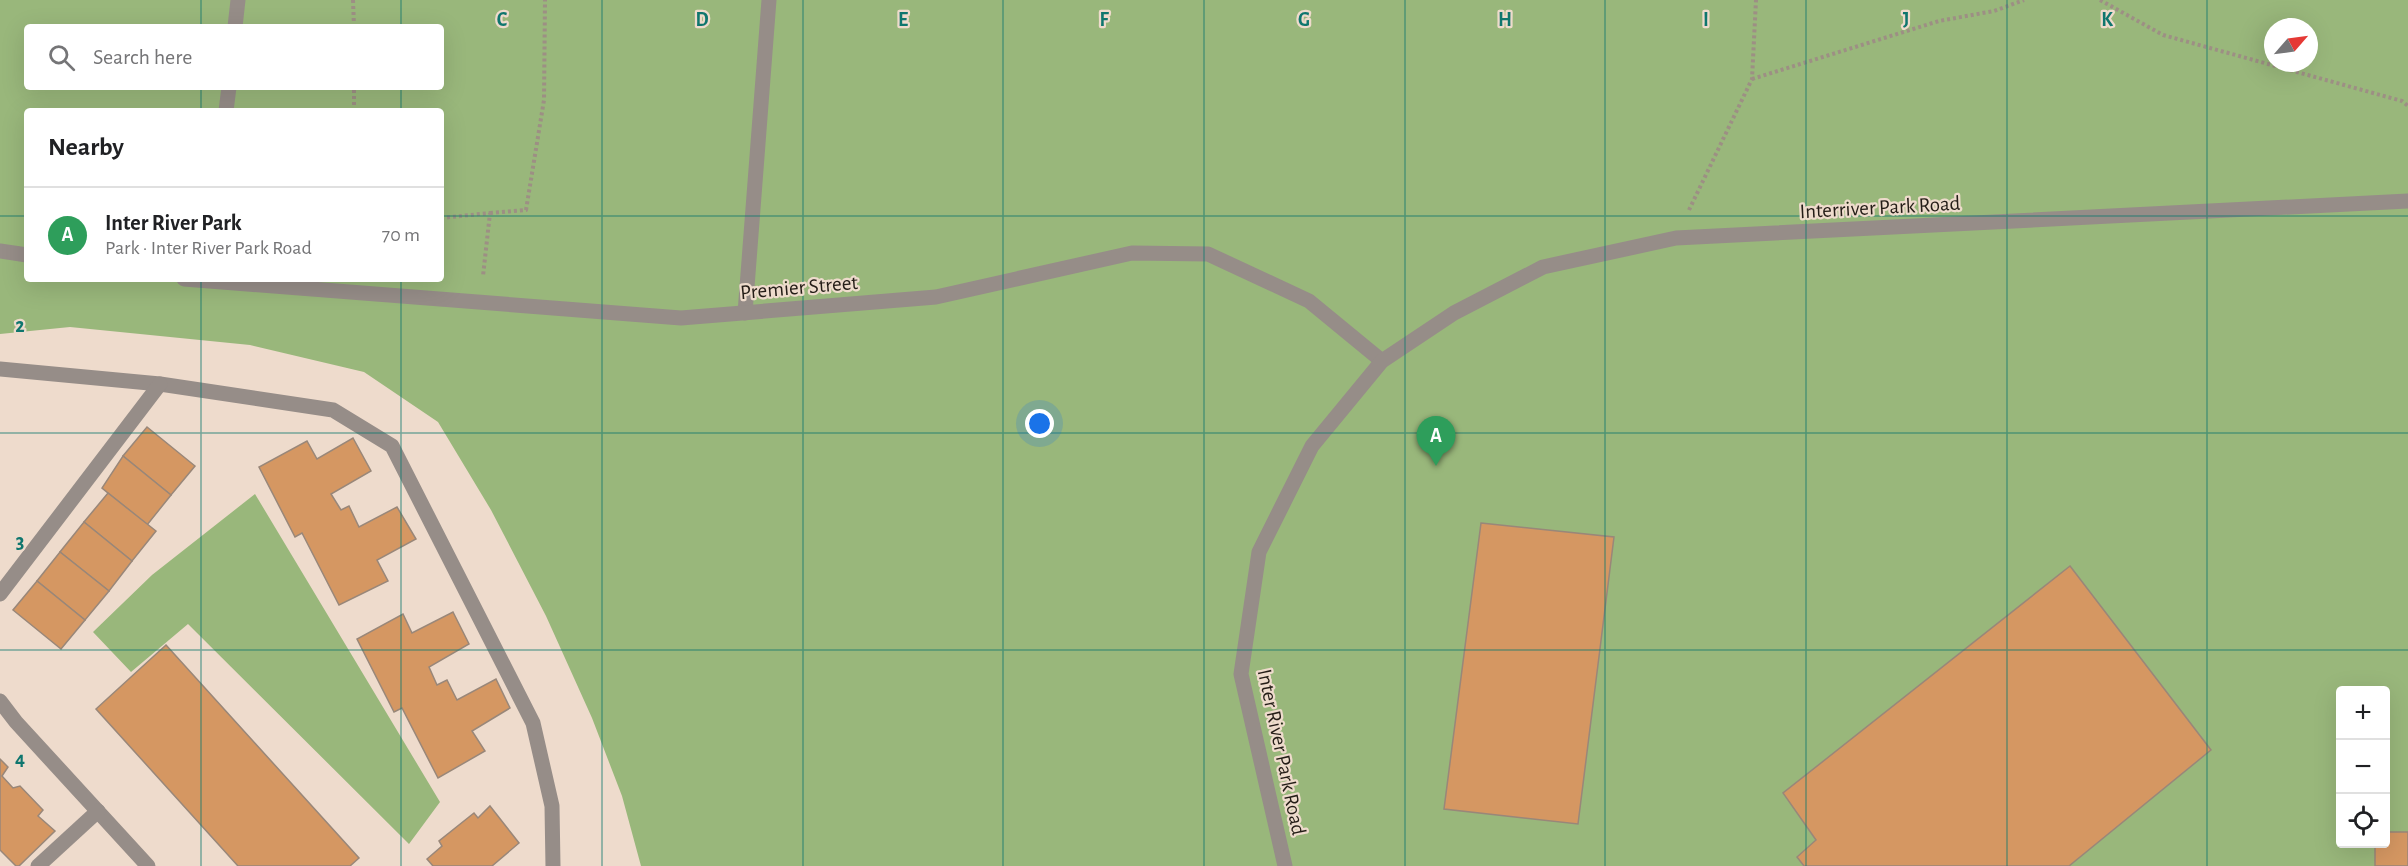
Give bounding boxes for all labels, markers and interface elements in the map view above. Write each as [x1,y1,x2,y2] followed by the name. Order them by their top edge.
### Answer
[497,10,508,30] text: C
[695,10,709,30] text: D
[898,10,908,30] text: E
[1099,10,1109,30] text: F
[1298,10,1310,30] text: G
[1498,10,1512,30] text: H
[1703,10,1709,30] text: I
[1903,10,1909,30] text: J
[2101,10,2113,30] text: K
[2264,18,2318,72] north arrow
[24,24,444,90] search box
[45,41,78,74] icon: search
[93,46,192,68] text: Search here
[48,134,124,160] text: Nearby
[1799,193,1961,222] street label: Interriver Park Road
[105,212,242,234] text: Inter River Park
[62,225,74,245] text: A
[382,225,420,245] text: 70 m
[105,238,312,258] text: Park · Inter River Park Road
[739,272,859,303] street label: Premier Street
[15,316,25,336] text: 2
[1025,409,1054,438] your location
[1416,416,1456,466] pin: A
[16,532,24,552] text: 3
[1254,667,1309,837] street label: Inter River Park Road
[2336,686,2390,848] map controls
[2336,686,2390,740] button: +
[2336,740,2390,794] button: −
[15,749,25,769] text: 4
[2336,794,2390,848] button: locate

